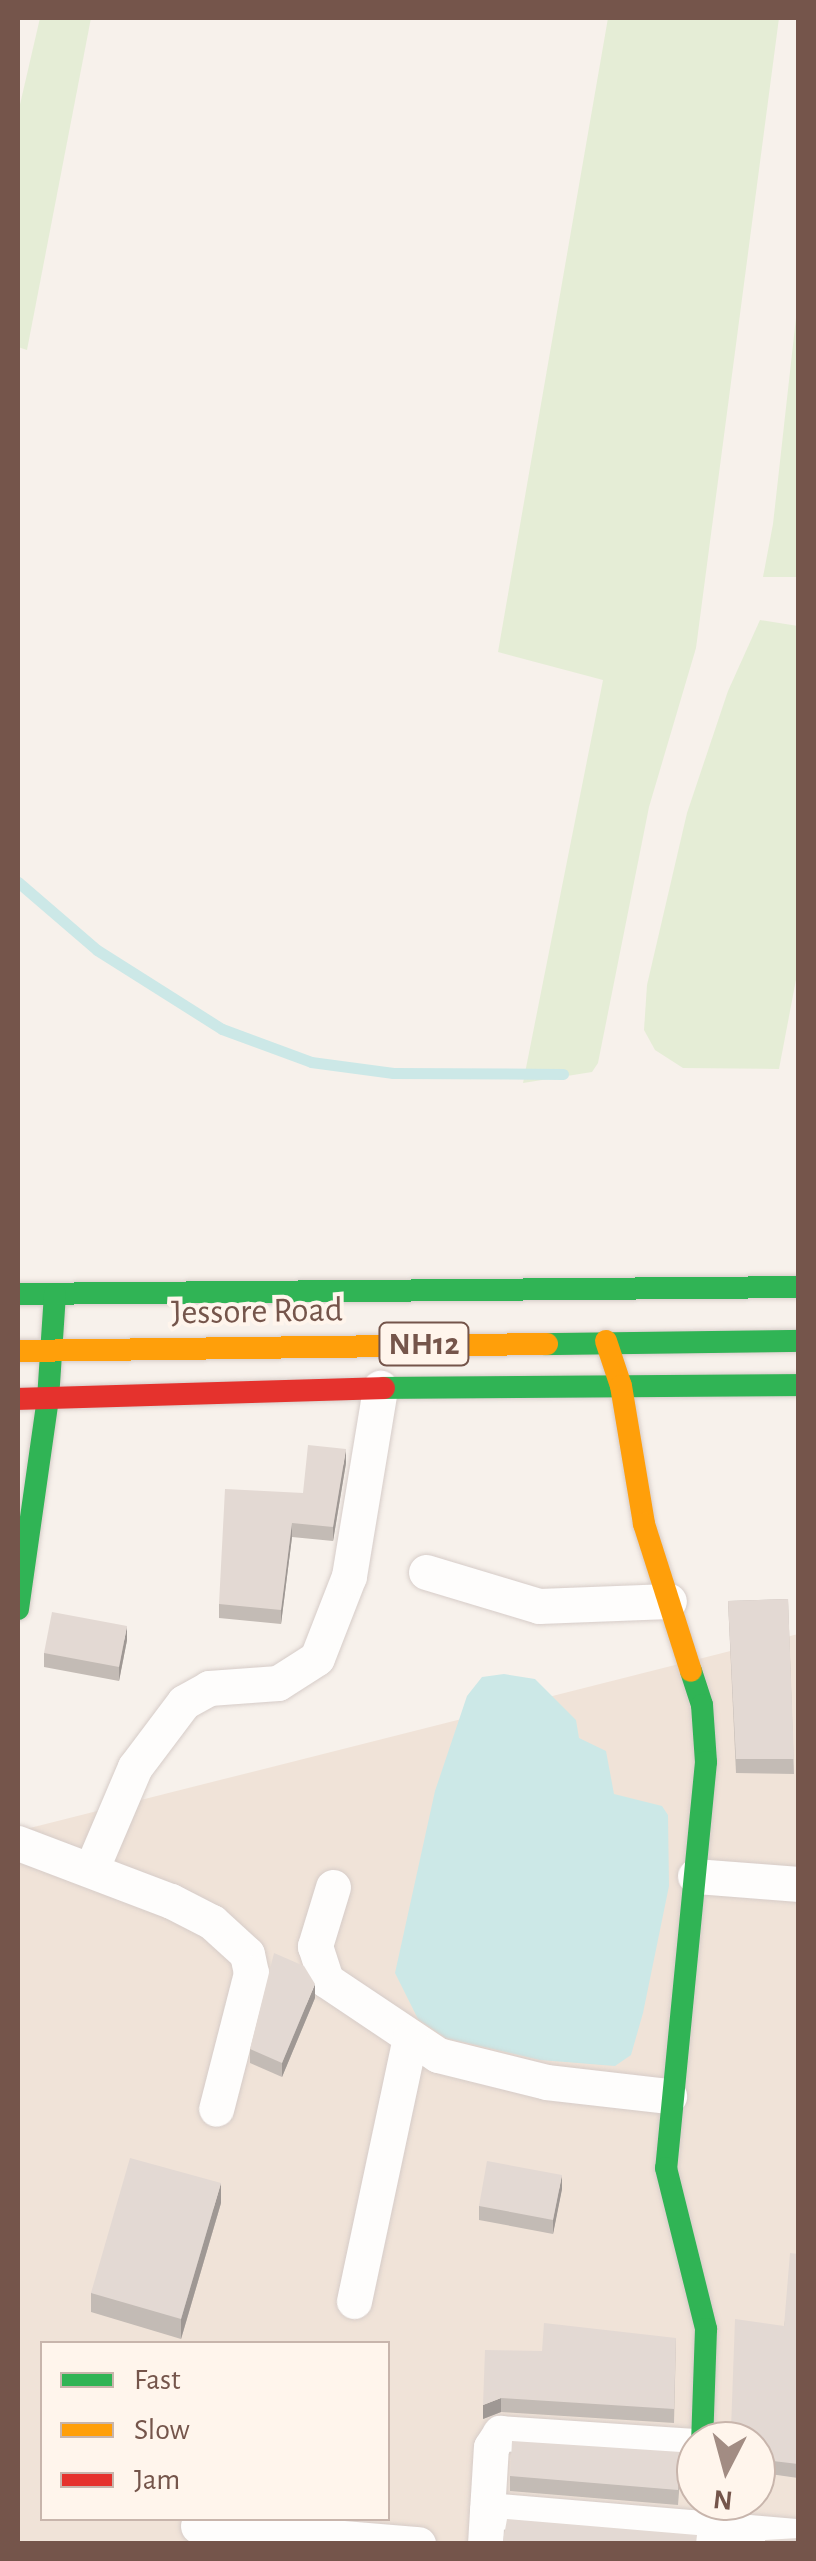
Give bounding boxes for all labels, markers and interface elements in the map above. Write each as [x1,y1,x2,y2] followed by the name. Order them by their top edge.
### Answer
[171,1290,343,1334] street label: Jessore Road
[376,1317,472,1371] road number: NH12
[40,2341,390,2521] legend
[134,2365,181,2395] text: Fast
[134,2415,190,2445] text: Slow
[676,2421,776,2521] north arrow
[134,2465,180,2495] text: Jam
[712,2484,734,2514] text: N

